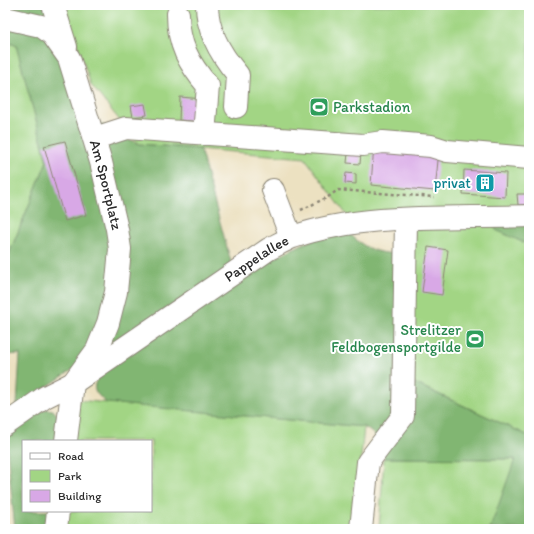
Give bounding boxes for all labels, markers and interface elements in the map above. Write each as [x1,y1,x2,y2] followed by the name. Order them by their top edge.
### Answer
[308,96,330,118] sports icon: Parkstadion
[333,98,411,116] place label: Parkstadion
[86,138,126,232] street label: Am Sportplatz
[474,172,496,194] building icon: privat
[434,174,471,192] place label: privat
[221,231,292,286] street label: Pappelallee
[331,321,461,356] place label: Strelitzer Feldbogensportgilde
[464,328,486,350] sports icon: Strelitzer Feldbogensportgilde
[22,440,152,512] legend
[58,449,84,463] text: Road
[58,469,82,483] text: Park
[58,489,102,503] text: Building

